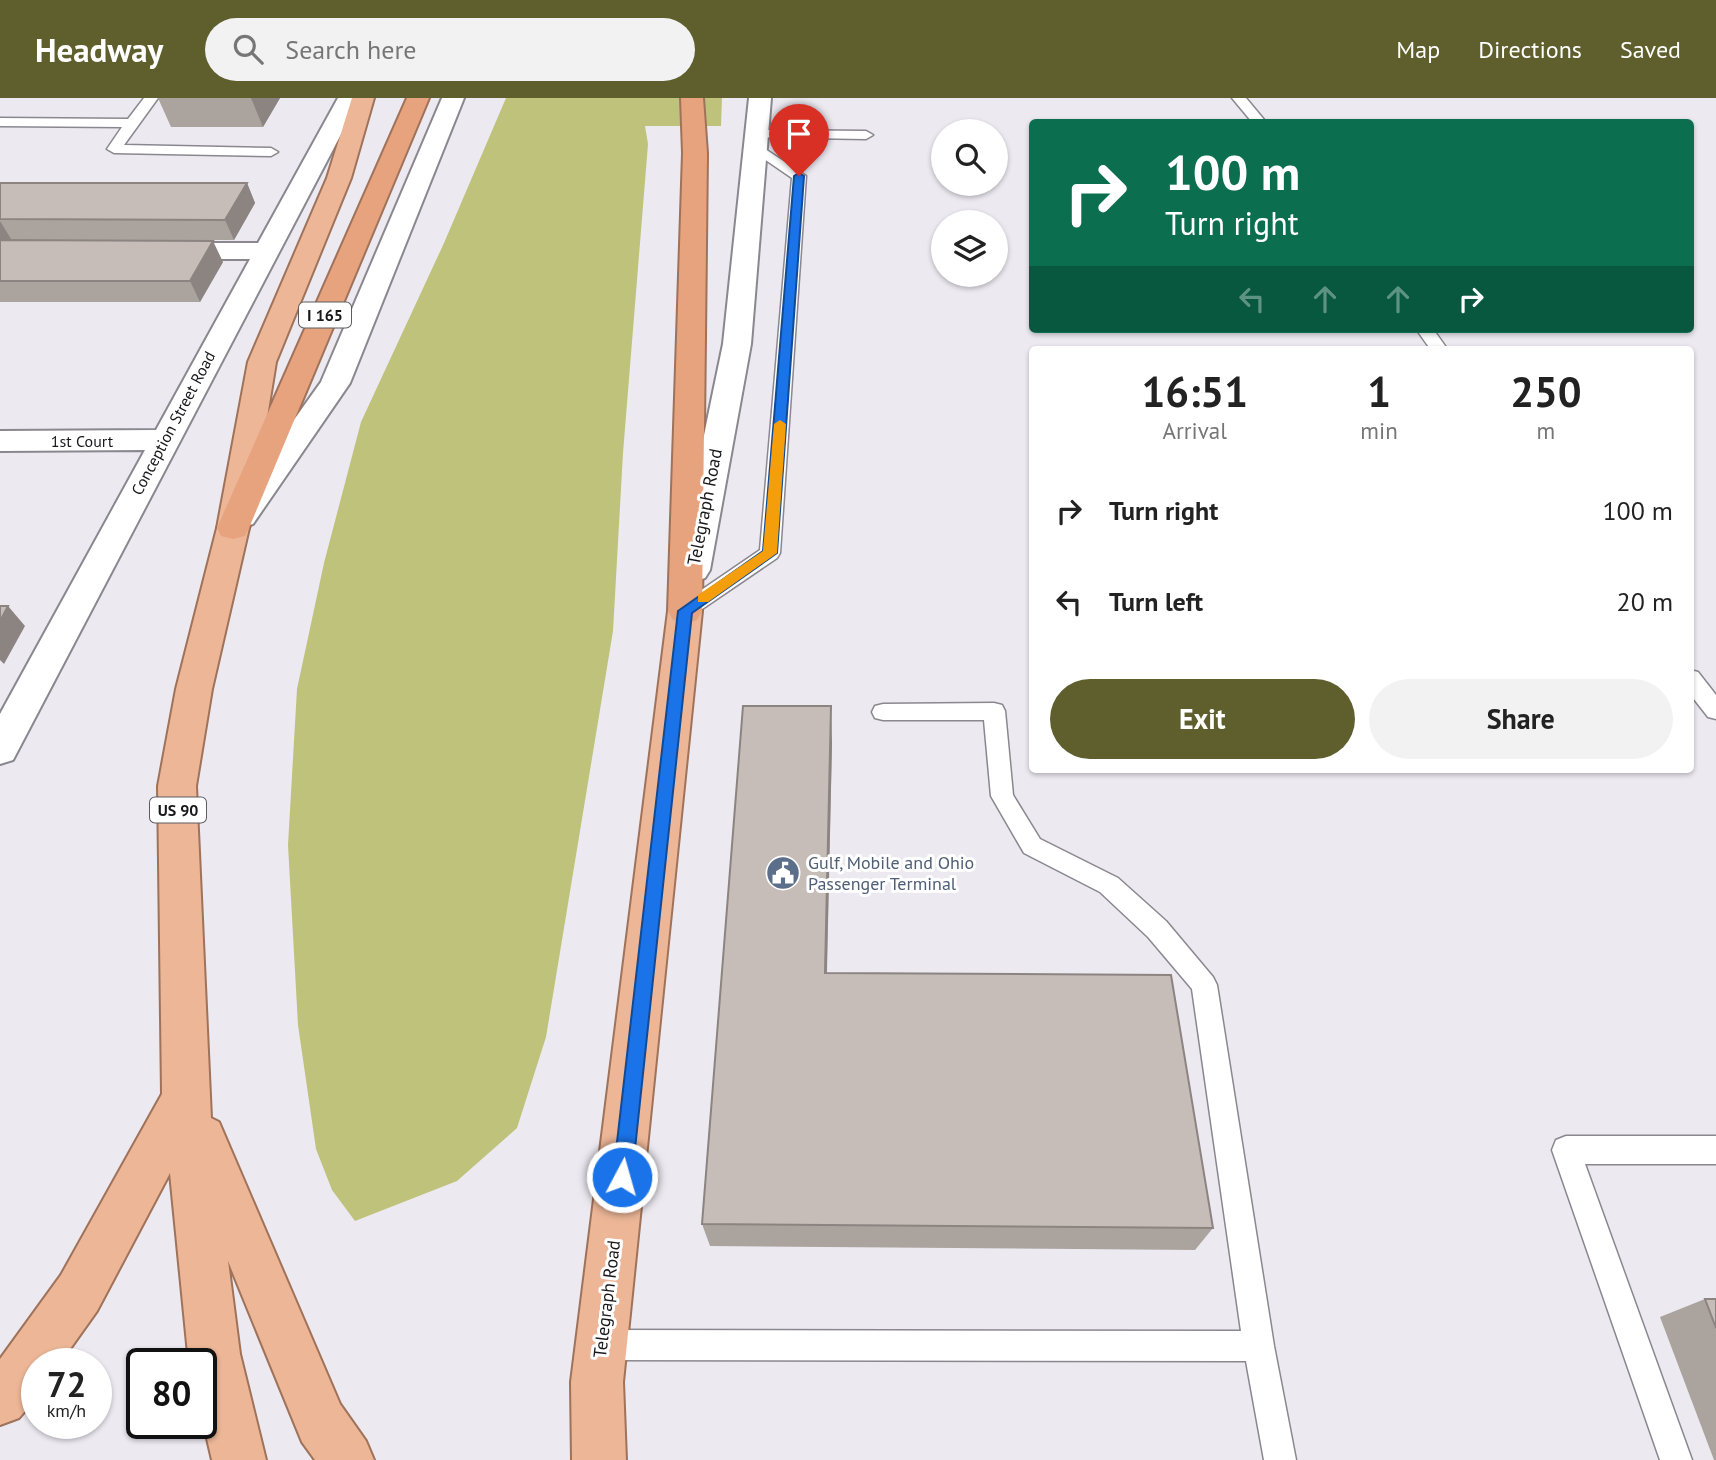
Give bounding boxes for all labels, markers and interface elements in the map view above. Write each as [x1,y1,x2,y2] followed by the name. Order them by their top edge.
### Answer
[205,18,695,81] search box
[35,28,163,71] text: Headway
[229,30,267,68] icon: search
[285,33,416,66] text: Search here
[1396,34,1440,65] text: Map
[1478,34,1582,65] text: Directions
[1620,34,1681,65] text: Saved
[769,104,829,176] pin
[780,115,818,153] icon: arrive
[931,119,1008,287] map controls
[931,119,1008,196] button: search
[1165,140,1300,204] text: 100 m
[1050,147,1141,238] icon: right
[1165,202,1299,244] text: Turn right
[931,210,1008,287] button: layers
[1233,280,1271,318] icon: left
[1306,280,1344,318] icon: ahead
[1379,280,1417,318] icon: ahead
[1452,280,1490,318] icon: right
[299,302,351,328] road number: I 165
[127,348,219,498] street label: Conception Street Road
[1141,364,1248,419] text: 16:51
[1367,364,1391,419] text: 1
[1510,364,1582,419] text: 250
[1162,416,1227,445] text: Arrival
[1360,416,1398,445] text: min
[1537,416,1555,445] text: m
[51,431,114,451] street label: 1st Court
[682,447,727,567] street label: Telegraph Road
[1050,492,1088,530] icon: right
[1109,494,1218,527] text: Turn right
[1602,494,1673,527] text: 100 m
[1050,583,1088,621] icon: left
[1109,585,1203,618] text: Turn left
[1617,585,1673,618] text: 20 m
[1050,679,1355,759] button: Exit
[1369,679,1673,759] button: Share
[150,797,206,822] road number: US 90
[808,851,974,895] place label: Gulf, Mobile and Ohio Passenger Terminal
[764,854,802,892] public building icon: Gulf, Mobile and Ohio Passenger Terminal
[585,1140,659,1214] position arrow
[588,1239,625,1359] street label: Telegraph Road
[126,1348,217,1439] speed limit sign: 80
[47,1361,86,1407] text: 72
[47,1399,86,1422] text: km/h

